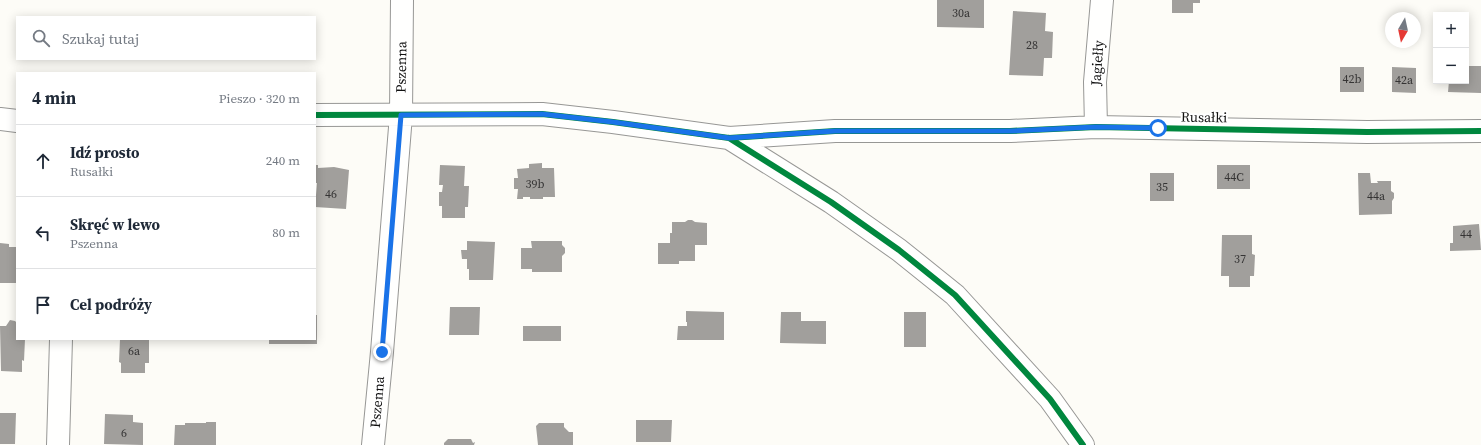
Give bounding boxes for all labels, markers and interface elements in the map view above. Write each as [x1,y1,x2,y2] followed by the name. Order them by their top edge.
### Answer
[952,5,971,21] house number: 30a
[1385,12,1421,48] north arrow
[1433,12,1469,84] map controls
[1433,12,1469,48] button: +
[16,16,316,60] search box
[30,27,52,49] icon: search
[62,28,139,49] text: Szukaj tutaj
[1026,37,1038,53] house number: 28
[1085,39,1109,87] street label: Jagiełły
[391,40,411,93] street label: Pszenna
[1433,48,1469,84] button: −
[1343,71,1362,87] house number: 42b
[1395,72,1414,88] house number: 42a
[32,86,76,110] text: 4 min
[219,90,300,107] text: Pieszo · 320 m
[1181,107,1227,127] street label: Rusałki
[1149,119,1167,137] route start
[70,142,139,163] text: Idź prosto
[32,150,54,172] icon: ahead
[266,152,300,169] text: 240 m
[70,163,113,180] text: Rusałki
[1224,169,1244,185] house number: 44C
[526,176,545,192] house number: 39b
[1156,179,1168,195] house number: 35
[325,186,337,202] house number: 46
[1367,188,1386,204] house number: 44a
[70,214,160,235] text: Skręć w lewo
[32,222,54,244] icon: left
[272,224,300,241] text: 80 m
[1460,226,1472,242] house number: 44
[70,235,118,252] text: Pszenna
[1234,251,1246,267] house number: 37
[32,294,54,316] icon: arrive
[70,294,152,315] text: Cel podróży
[128,343,141,359] house number: 6a
[373,343,391,361] route end
[365,374,389,429] street label: Pszenna
[121,425,127,441] house number: 6

